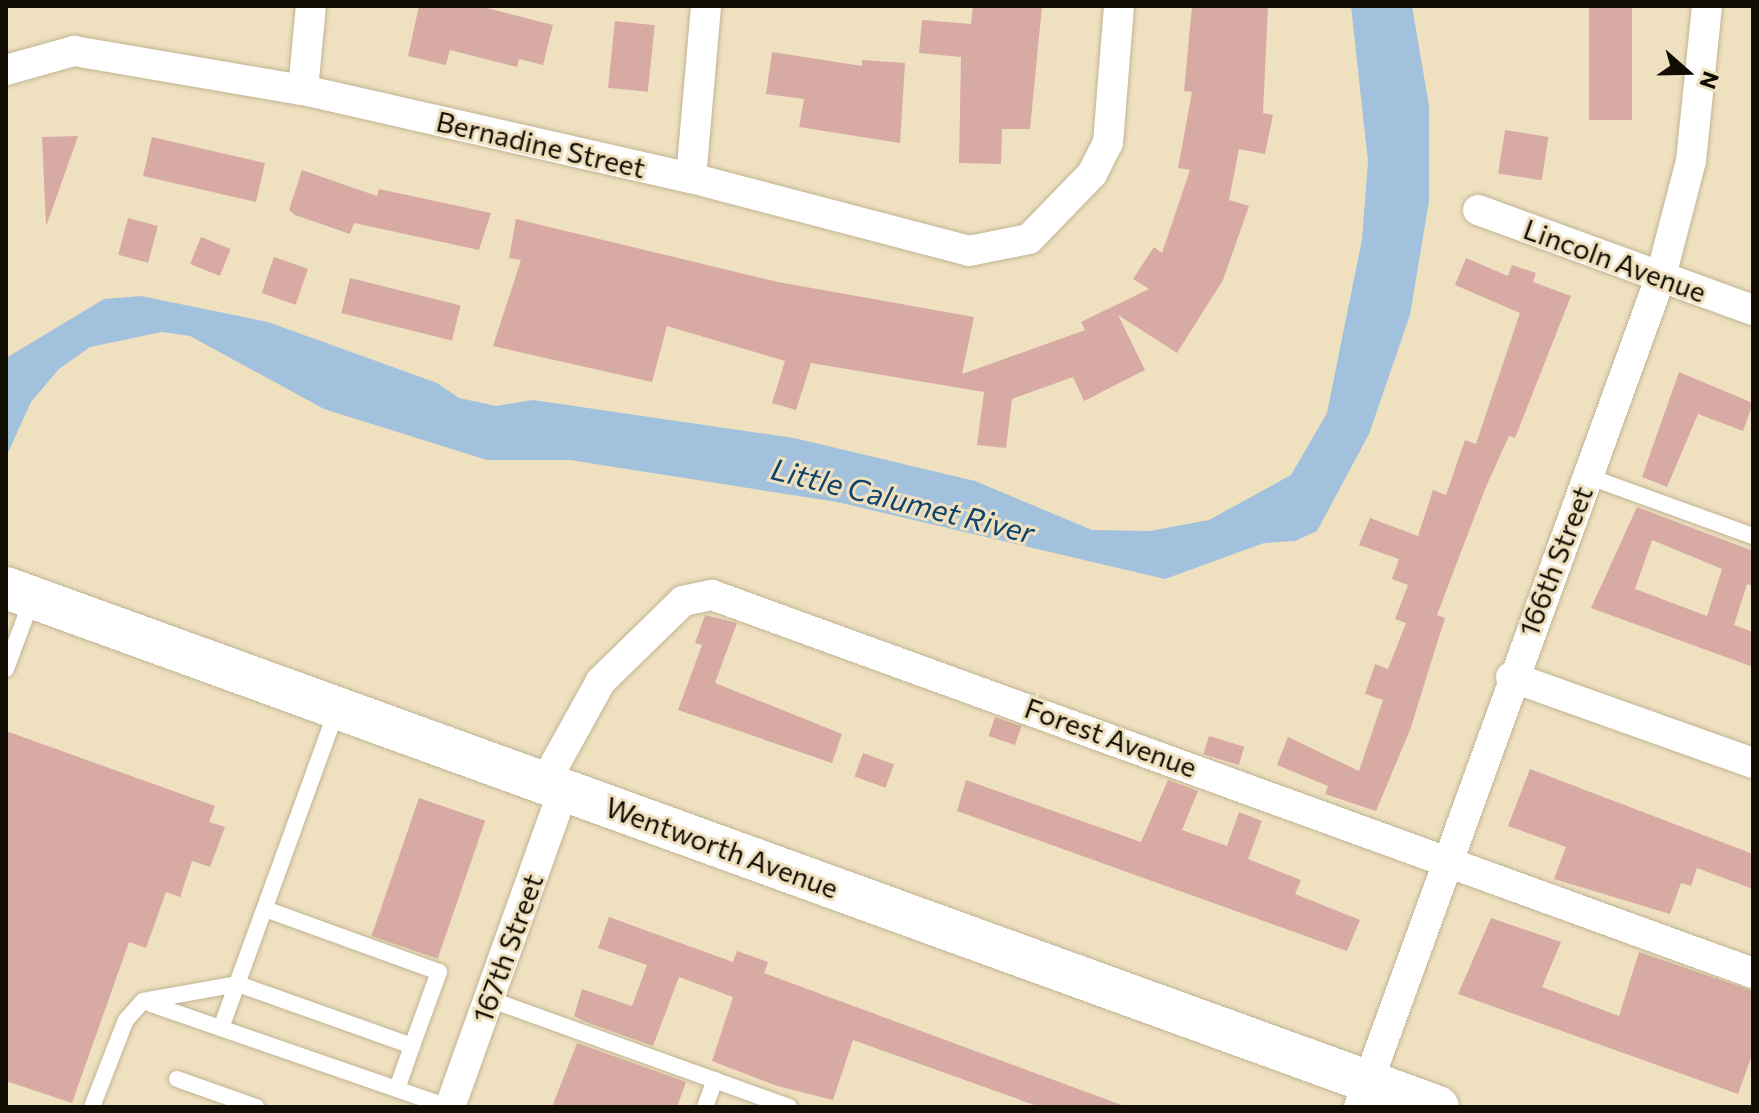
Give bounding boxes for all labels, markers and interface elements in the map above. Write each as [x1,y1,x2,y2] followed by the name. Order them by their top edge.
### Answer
[1647,32,1727,112] north arrow
[1695,68,1726,93] text: N
[433,104,649,184] street label: Bernadine Street
[1519,211,1711,309] street label: Lincoln Avenue
[768,450,1038,550] water label: Little Calumet River
[1511,481,1599,641] street label: 166th Street
[1020,690,1202,784] street label: Forest Avenue
[601,789,843,905] street label: Wentworth Avenue
[465,869,549,1027] street label: 167th Street

